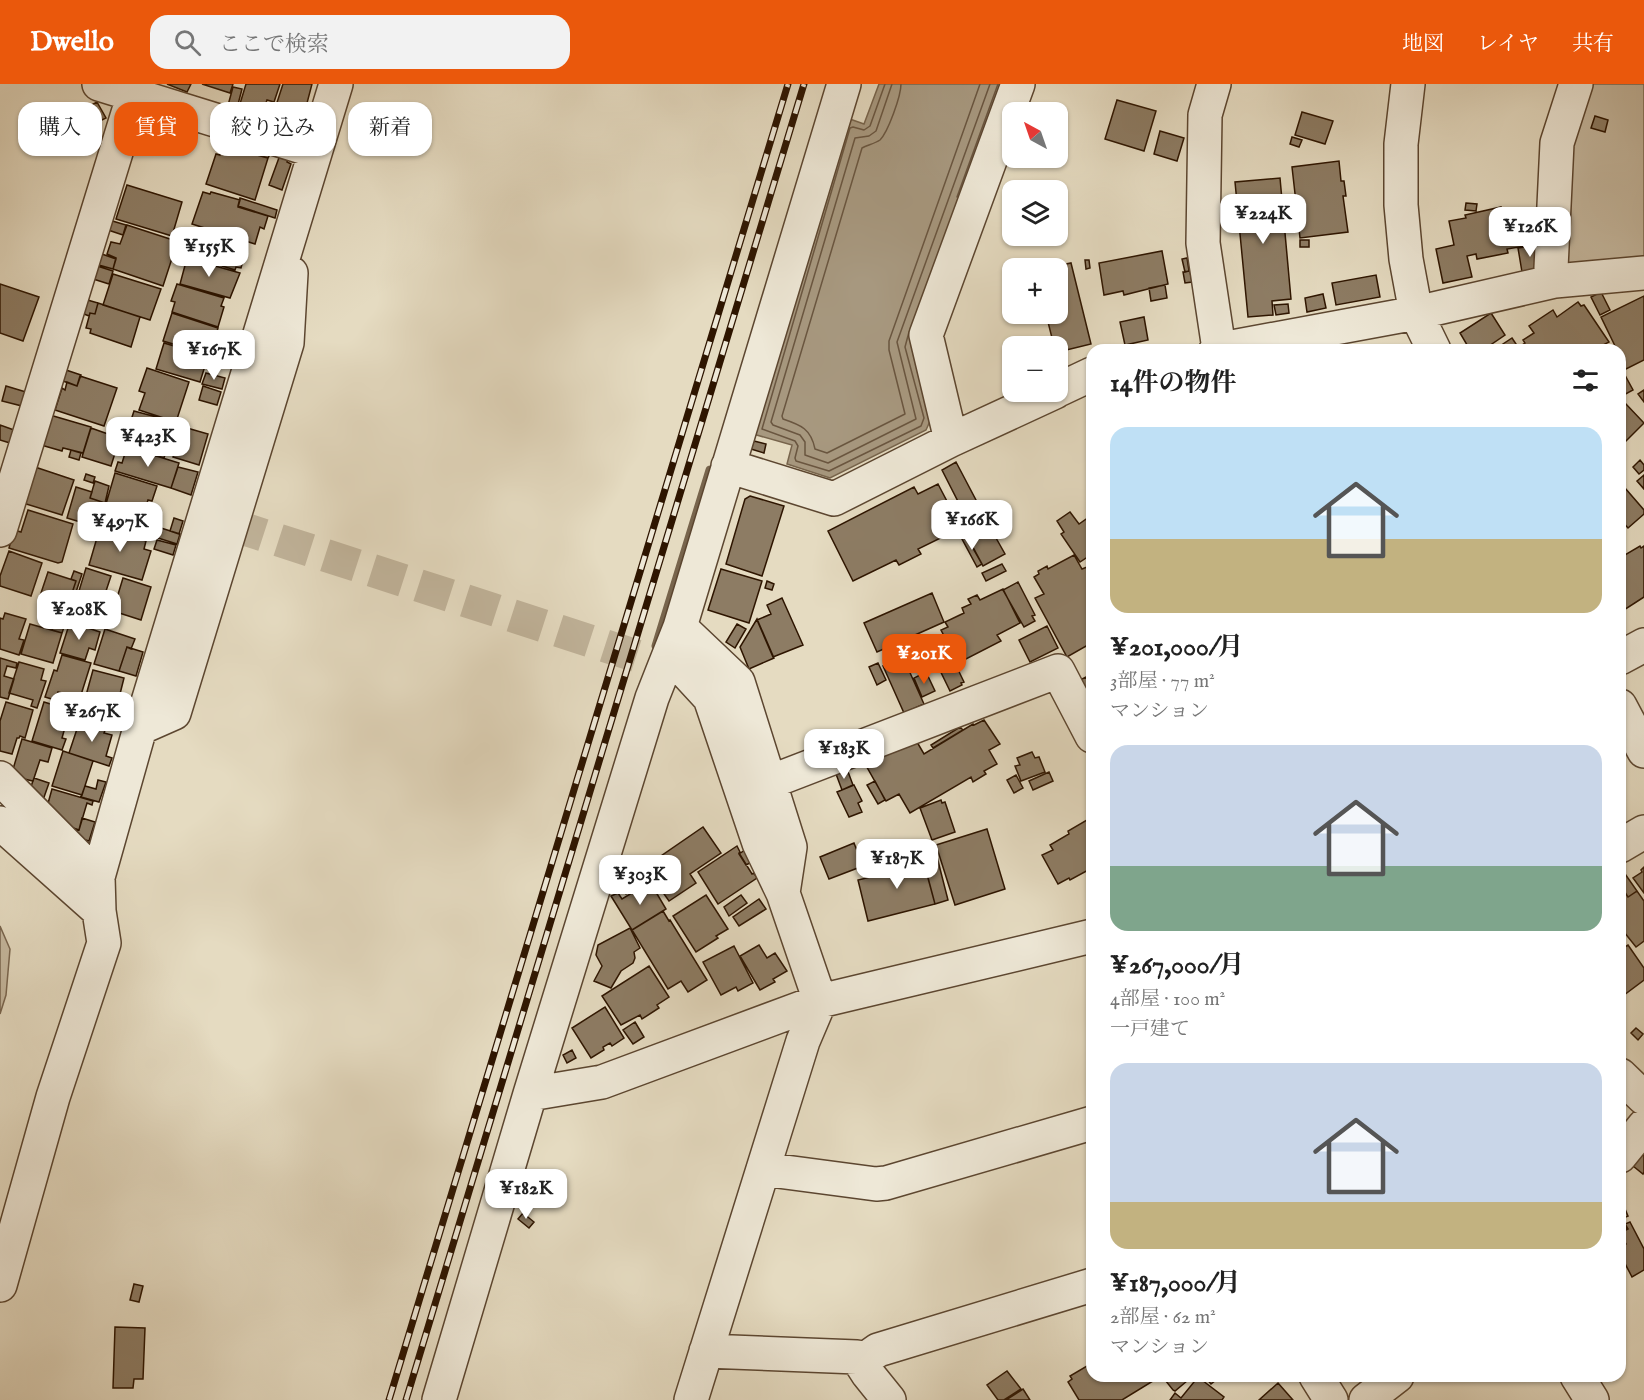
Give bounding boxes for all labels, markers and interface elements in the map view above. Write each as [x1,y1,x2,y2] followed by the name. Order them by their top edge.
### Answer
[150,15,570,69] search box
[30,25,114,60] text: Dwello
[171,26,204,59] icon: search
[219,31,329,59] text: ここで検索
[1402,31,1444,58] text: 地図
[1477,31,1539,58] text: レイヤ
[1572,31,1614,58] text: 共有
[18,102,102,156] chip: 購入
[114,102,198,156] chip: 賃貸
[210,102,336,156] chip: 絞り込み
[348,102,432,156] chip: 新着
[1002,102,1068,168] north arrow
[1002,102,1068,402] map controls
[1002,180,1068,246] button: layers
[1221,194,1305,245] pin: ¥224K
[1234,201,1292,226] text: ¥224K
[1488,207,1572,258] pin: ¥126K
[1503,214,1557,239] text: ¥126K
[167,227,251,278] pin: ¥155K
[184,234,235,259] text: ¥155K
[1002,258,1068,324] button: +
[172,330,256,381] pin: ¥167K
[1002,336,1068,402] button: −
[187,337,241,362] text: ¥167K
[1569,364,1602,397] icon: filters
[1110,367,1236,400] text: 14件の物件
[106,417,190,468] pin: ¥423K
[120,424,176,449] text: ¥423K
[1302,466,1410,574] icon: home
[930,500,1014,551] pin: ¥166K
[78,502,162,553] pin: ¥497K
[945,507,999,532] text: ¥166K
[92,509,148,534] text: ¥497K
[37,590,121,641] pin: ¥208K
[51,597,107,622] text: ¥208K
[1110,631,1244,664] text: ¥201,000/月
[882,634,966,685] pin: ¥201K
[896,641,952,666] text: ¥201K
[1110,669,1215,694] text: 3部屋 · 77 m²
[50,692,134,743] pin: ¥267K
[64,699,120,724] text: ¥267K
[1110,699,1209,724] text: マンション
[802,729,886,780] pin: ¥183K
[818,736,870,761] text: ¥183K
[1302,784,1410,892] icon: home
[855,839,939,890] pin: ¥187K
[870,846,924,871] text: ¥187K
[598,855,682,906] pin: ¥303K
[613,862,667,887] text: ¥303K
[1110,949,1244,982] text: ¥267,000/月
[1110,987,1225,1012] text: 4部屋 · 100 m²
[1110,1017,1190,1042] text: 一戸建て
[1302,1102,1410,1210] icon: home
[484,1169,568,1220] pin: ¥182K
[499,1176,553,1201] text: ¥182K
[1110,1267,1241,1300] text: ¥187,000/月
[1110,1305,1216,1330] text: 2部屋 · 62 m²
[1110,1335,1209,1360] text: マンション

